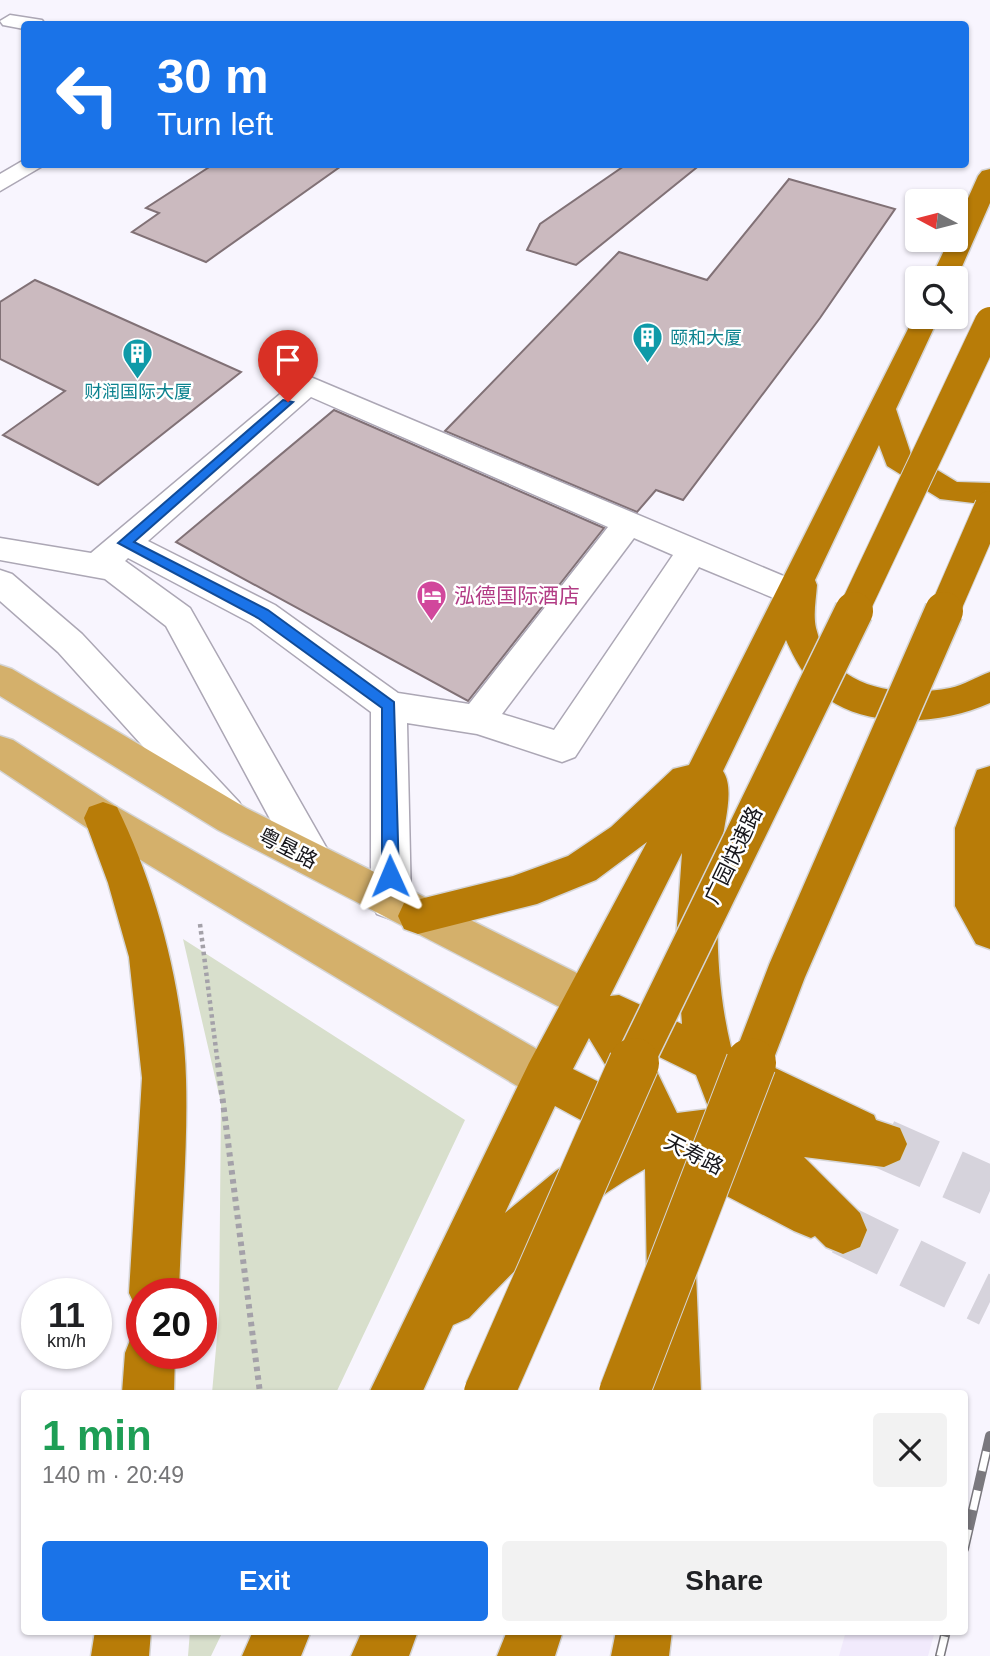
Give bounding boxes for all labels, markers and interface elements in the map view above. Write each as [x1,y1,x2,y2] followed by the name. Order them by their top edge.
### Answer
[42,49,133,140] icon: left
[157,49,269,103] text: 30 m
[157,106,273,142] text: Turn left
[905,189,968,252] north arrow
[905,189,968,329] map controls
[905,266,968,329] button: search
[630,321,664,365] building icon: 颐和大厦
[670,328,742,348] place label: 颐和大厦
[258,330,318,402] pin
[121,337,155,381] building icon: 财润国际大厦
[269,341,307,379] icon: arrive
[84,382,192,402] place label: 财润国际大厦
[414,578,448,622] hotel icon: 泓德国际酒店
[454,584,580,607] place label: 泓德国际酒店
[700,803,766,907] street label: 广园快速路
[255,823,321,873] street label: 粤垦路
[353,839,427,913] position arrow
[661,1129,727,1179] street label: 天寿路
[126,1278,217,1369] speed limit sign: 20
[48,1295,85,1334] text: 11
[47,1331,86,1351] text: km/h
[42,1412,152,1459] text: 1 min
[873,1413,947,1487] button: close
[42,1462,184,1488] text: 140 m · 20:49
[42,1541,488,1621] button: Exit
[502,1541,947,1621] button: Share

